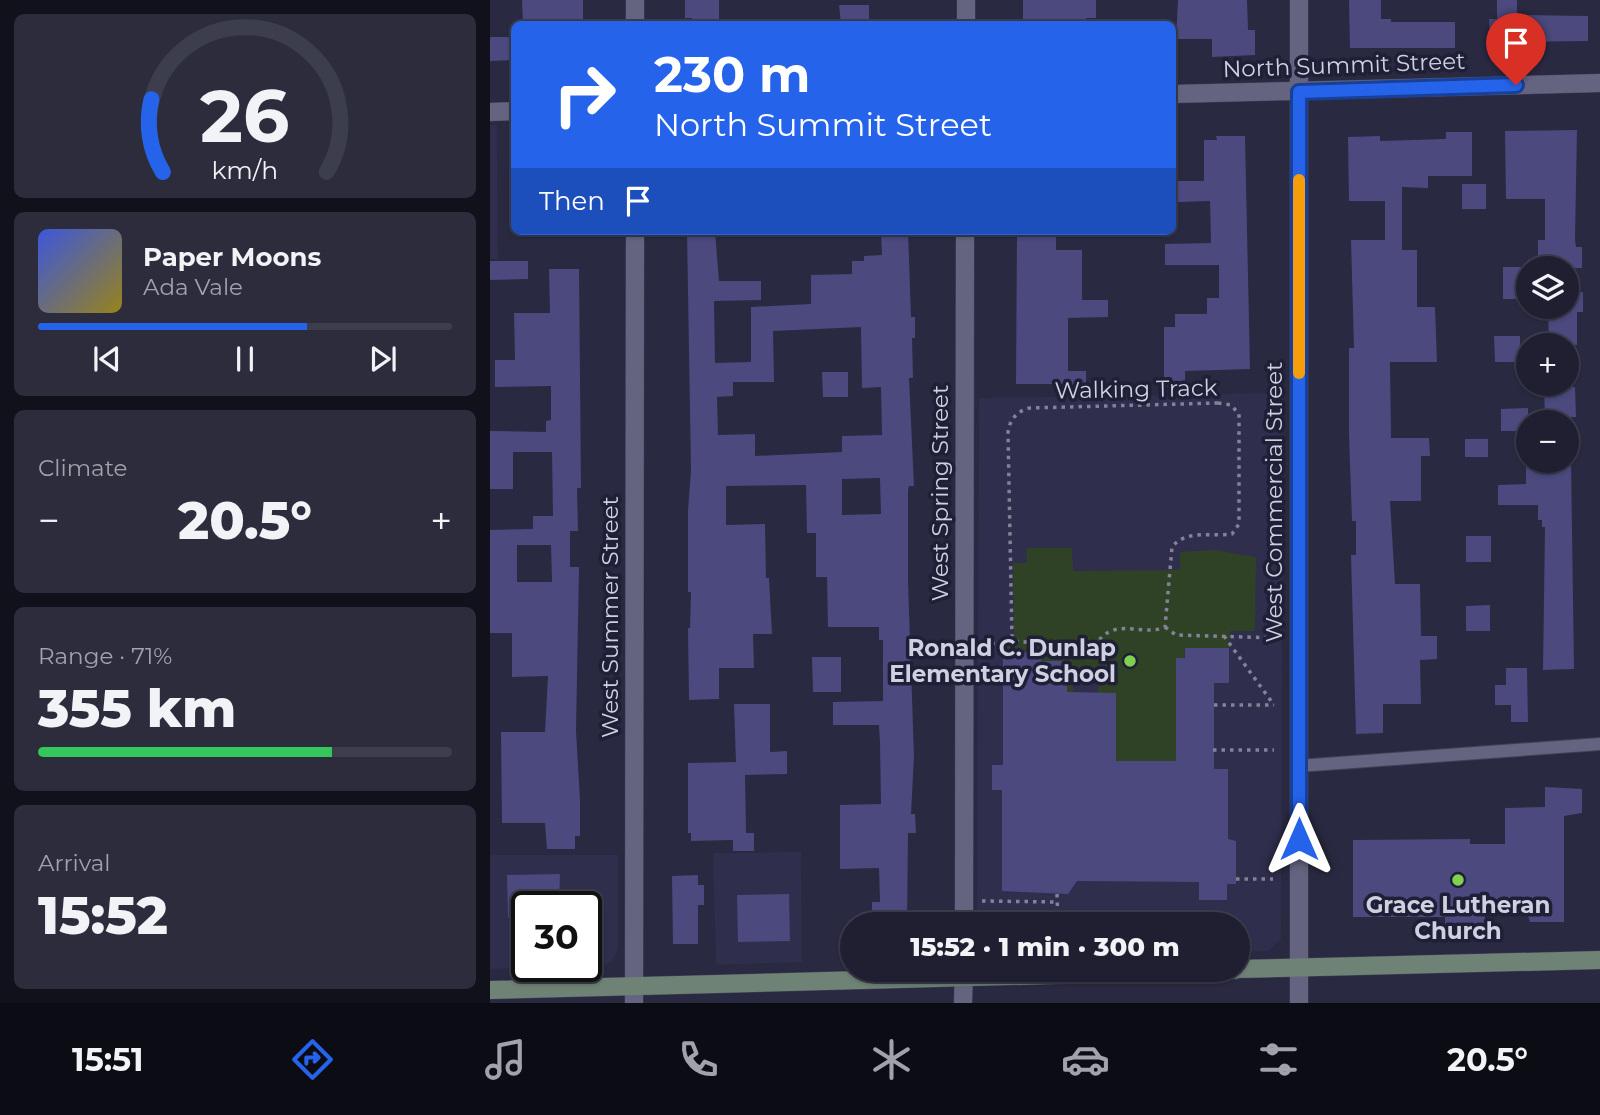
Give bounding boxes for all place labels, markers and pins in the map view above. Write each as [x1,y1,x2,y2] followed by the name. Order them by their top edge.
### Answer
[1486,13,1546,85] pin
[889,634,1116,688] place label: Ronald C. Dunlap Elementary School
[1122,653,1138,669] marker: Ronald C. Dunlap Elementary School
[1450,872,1466,888] marker: Grace Lutheran Church
[1366,891,1550,945] place label: Grace Lutheran Church

